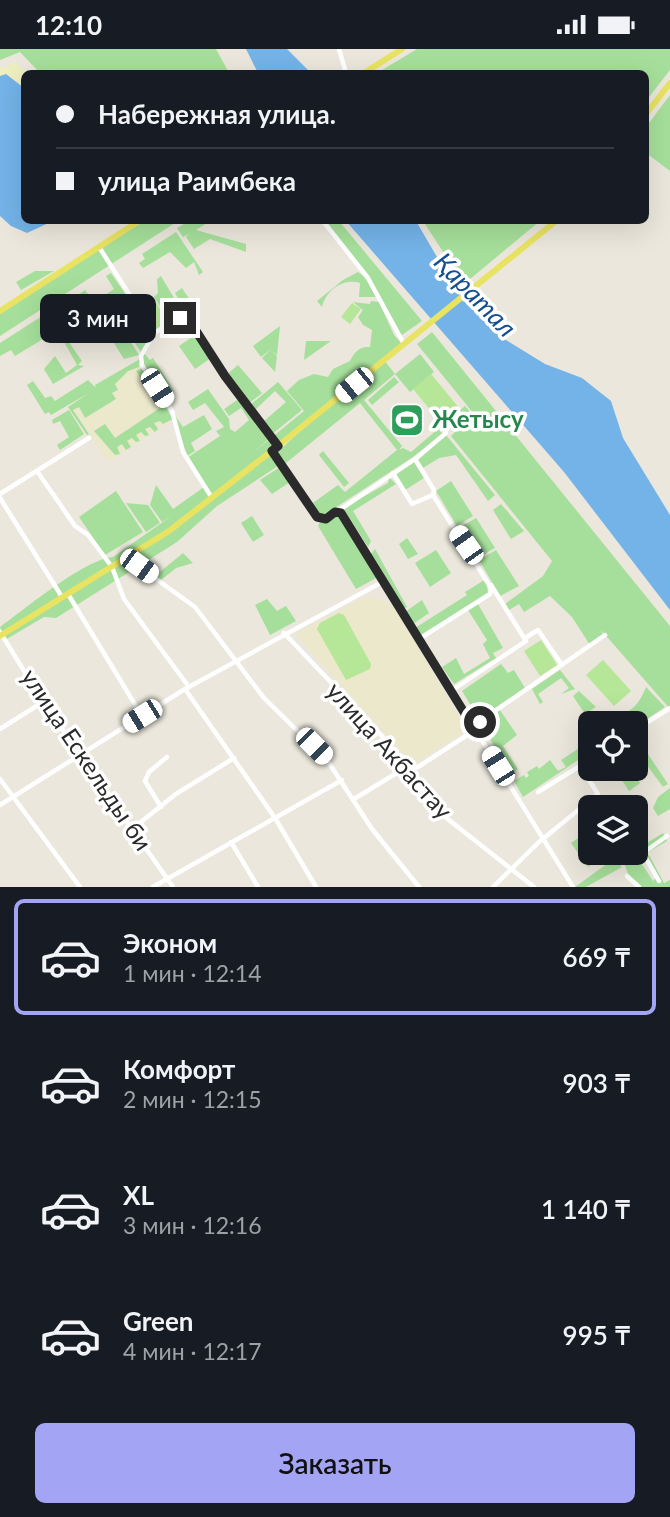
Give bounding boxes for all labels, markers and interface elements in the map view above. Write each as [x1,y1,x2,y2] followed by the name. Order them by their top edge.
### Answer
[35,9,102,41] text: 12:10
[98,98,336,130] text: Набережная улица.
[98,165,296,197] text: улица Раимбека
[428,246,524,343] water label: Қаратал
[40,293,156,343] callout: 3 мин
[164,302,196,334] route end
[67,304,129,332] text: 3 мин
[332,364,377,406] car
[137,365,178,411] car
[388,401,426,439] sports icon: Жетысу
[432,404,524,433] place label: Жетысу
[446,522,487,568] car
[116,545,163,587] car
[16,663,159,855] street label: улица Ескельды би
[321,676,459,825] street label: улица Акбастау
[119,696,166,736] car
[464,706,496,738] route start
[578,711,648,865] map controls
[578,711,648,781] button: locate
[292,724,337,768] car
[478,743,519,789] car
[578,795,648,865] button: layers
[39,926,102,989] icon: car
[123,927,217,959] text: Эконом
[563,941,631,973] text: 669 ₸
[123,959,262,987] text: 1 мин · 12:14
[39,1052,102,1115] icon: car
[123,1053,235,1085] text: Комфорт
[563,1067,631,1099] text: 903 ₸
[123,1085,262,1113] text: 2 мин · 12:15
[39,1178,102,1241] icon: car
[123,1179,154,1211] text: XL
[541,1193,631,1225] text: 1 140 ₸
[123,1211,262,1239] text: 3 мин · 12:16
[39,1304,102,1367] icon: car
[123,1305,193,1337] text: Green
[563,1319,631,1351] text: 995 ₸
[123,1337,262,1365] text: 4 мин · 12:17
[35,1423,635,1503] button: Заказать

